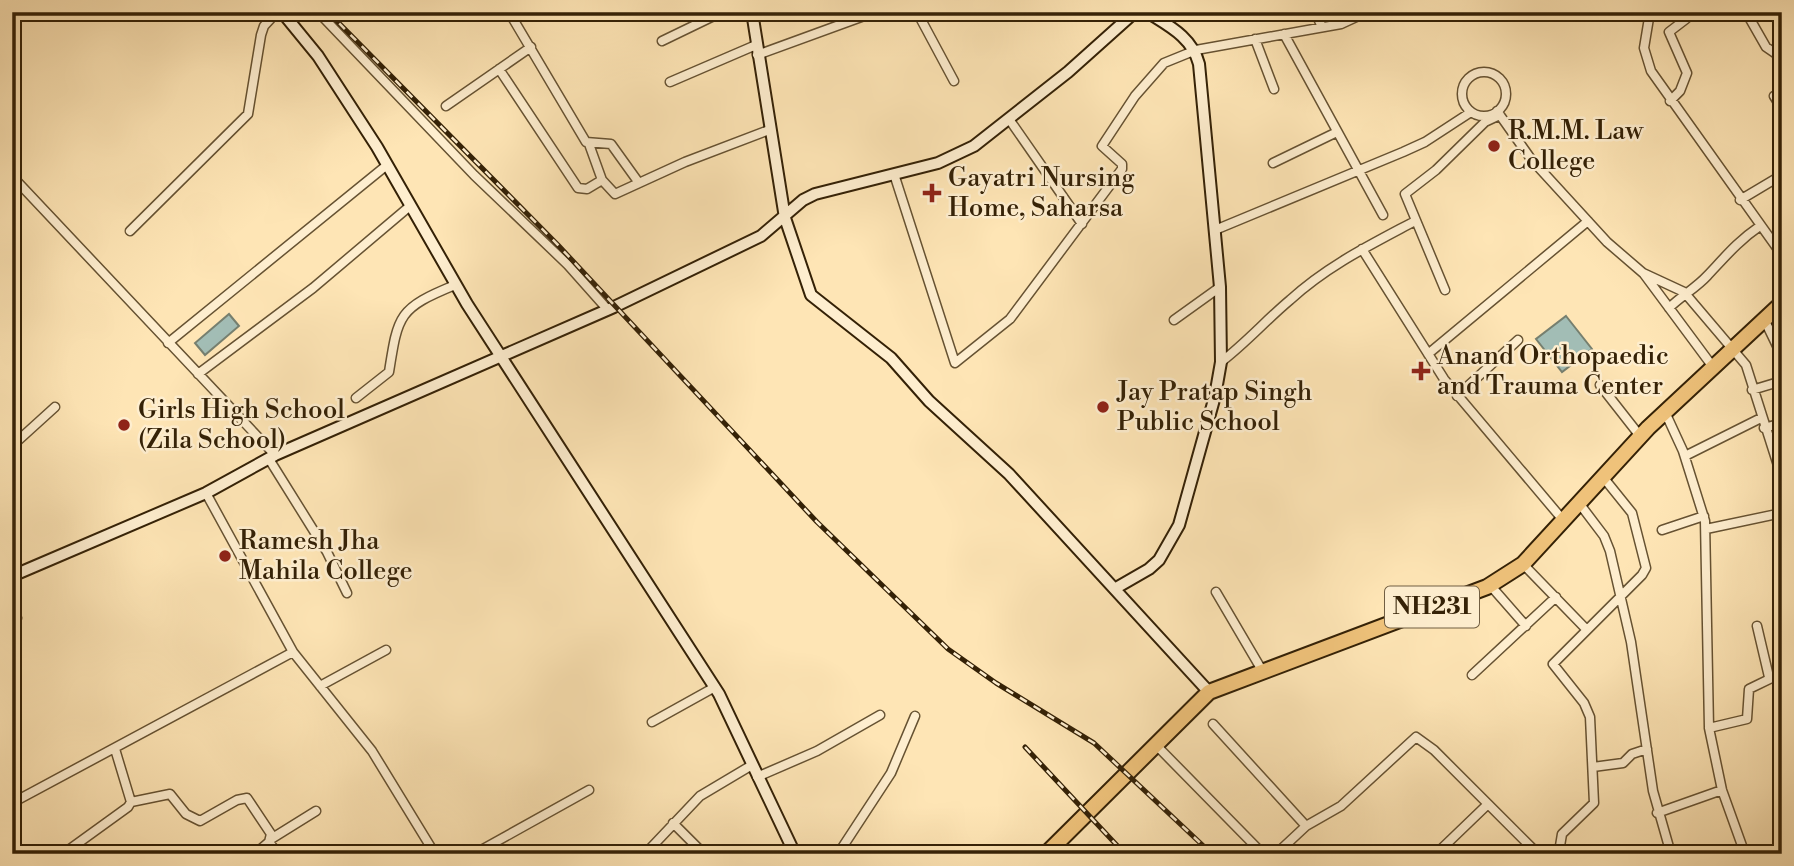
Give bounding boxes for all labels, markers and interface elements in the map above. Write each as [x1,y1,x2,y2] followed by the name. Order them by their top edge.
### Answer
[1508,115,1644,177] place label: R.M.M. Law College
[1486,138,1502,154] marker: R.M.M. Law College
[948,162,1135,224] place label: Gayatri Nursing Home, Saharsa
[922,183,942,203] marker: Gayatri Nursing Home, Saharsa
[1436,340,1669,402] place label: Anand Orthopaedic and Trauma Center
[1411,361,1431,381] marker: Anand Orthopaedic and Trauma Center
[1116,376,1312,438] place label: Jay Pratap Singh Public School
[138,394,345,456] place label: Girls High School (Zila School)
[1095,399,1111,415] marker: Jay Pratap Singh Public School
[116,417,132,433] marker: Girls High School (Zila School)
[239,525,413,587] place label: Ramesh Jha Mahila College
[217,548,233,564] marker: Ramesh Jha Mahila College
[1385,586,1479,628] road number: NH231

